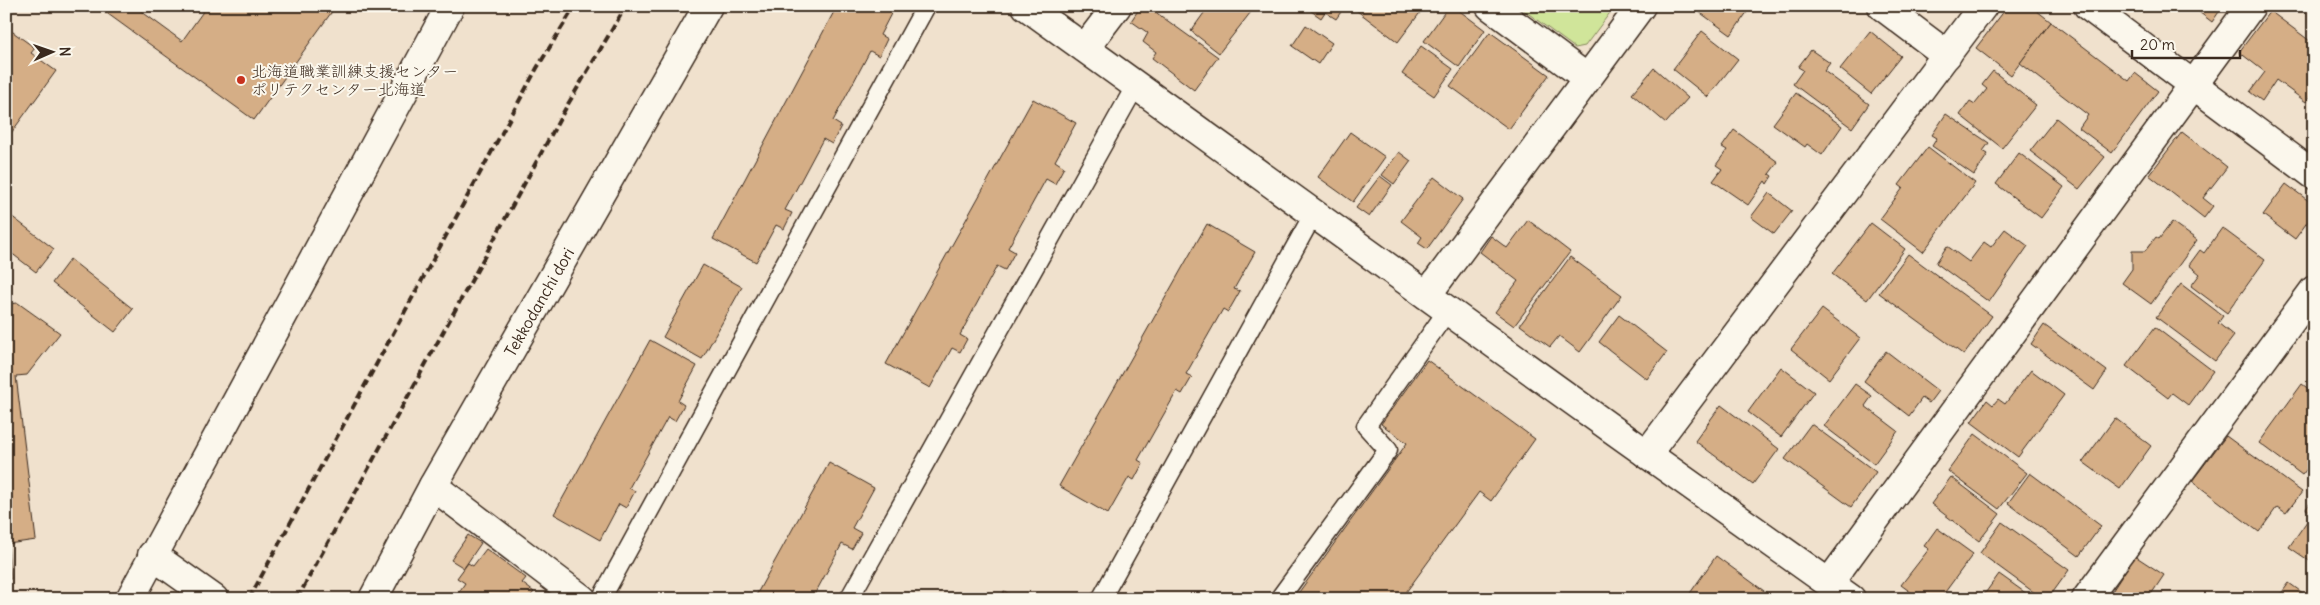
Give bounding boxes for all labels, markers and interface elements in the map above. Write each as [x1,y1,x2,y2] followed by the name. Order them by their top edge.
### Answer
[28,28,78,78] north arrow
[2132,28,2240,60] scale bar
[2140,35,2175,54] text: 20 m
[56,46,74,57] text: N
[251,61,458,99] place label: 北海道職業訓練支援センター ポリテクセンター北海道
[235,74,247,86] marker: 北海道職業訓練支援センター ポリテクセンター北海道
[500,244,578,360] street label: Tekkodanchi dori

